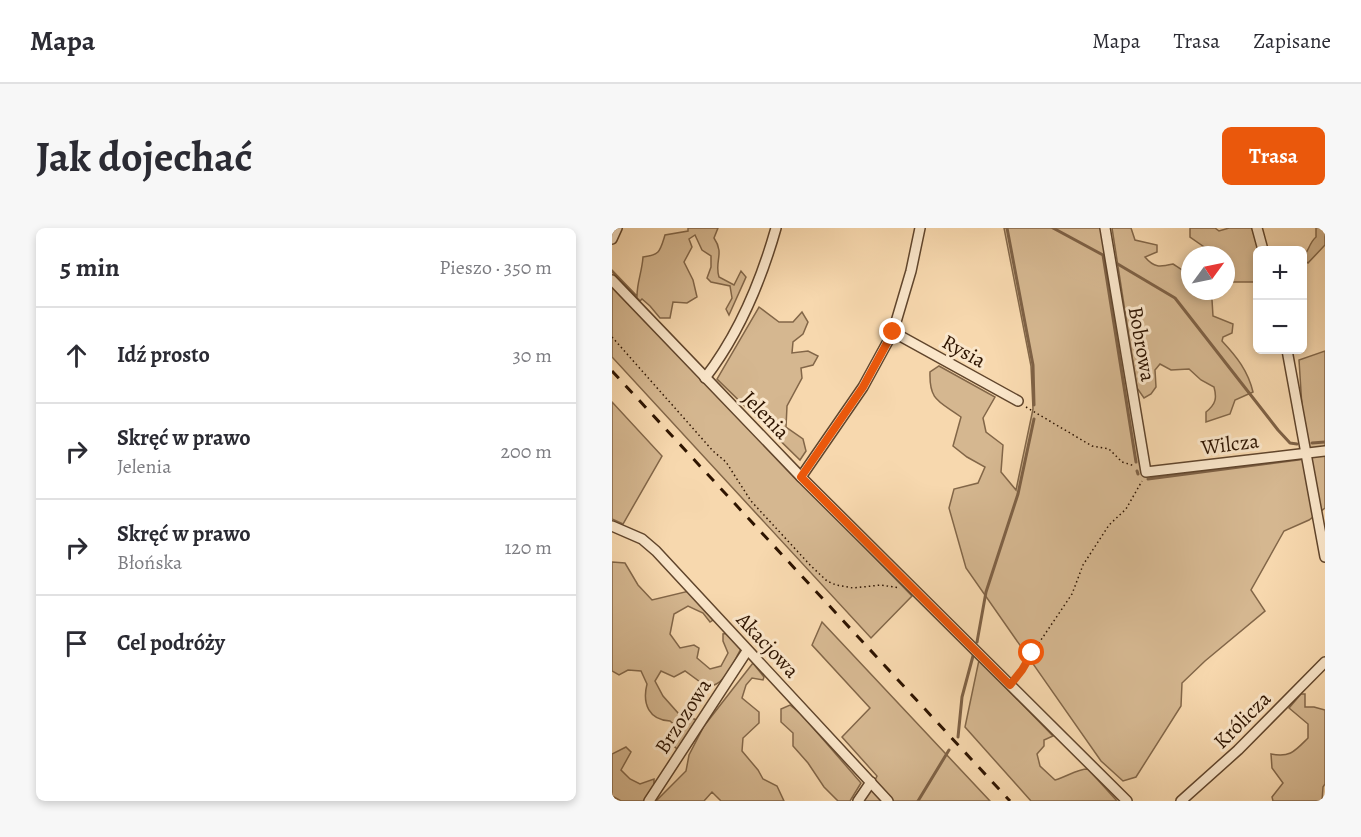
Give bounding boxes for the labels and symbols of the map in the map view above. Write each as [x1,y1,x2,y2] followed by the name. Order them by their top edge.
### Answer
[1181,246,1235,300] north arrow
[1122,304,1162,384] street label: Bobrowa
[879,318,905,344] route end
[937,328,991,374] street label: Rysia
[736,385,796,445] street label: Jelenia
[1198,427,1261,462] street label: Wilcza
[730,605,806,684] street label: Akacjowa
[1018,639,1044,665] route start
[648,673,718,759] street label: Brzozowa
[1207,685,1277,755] street label: Królicza

